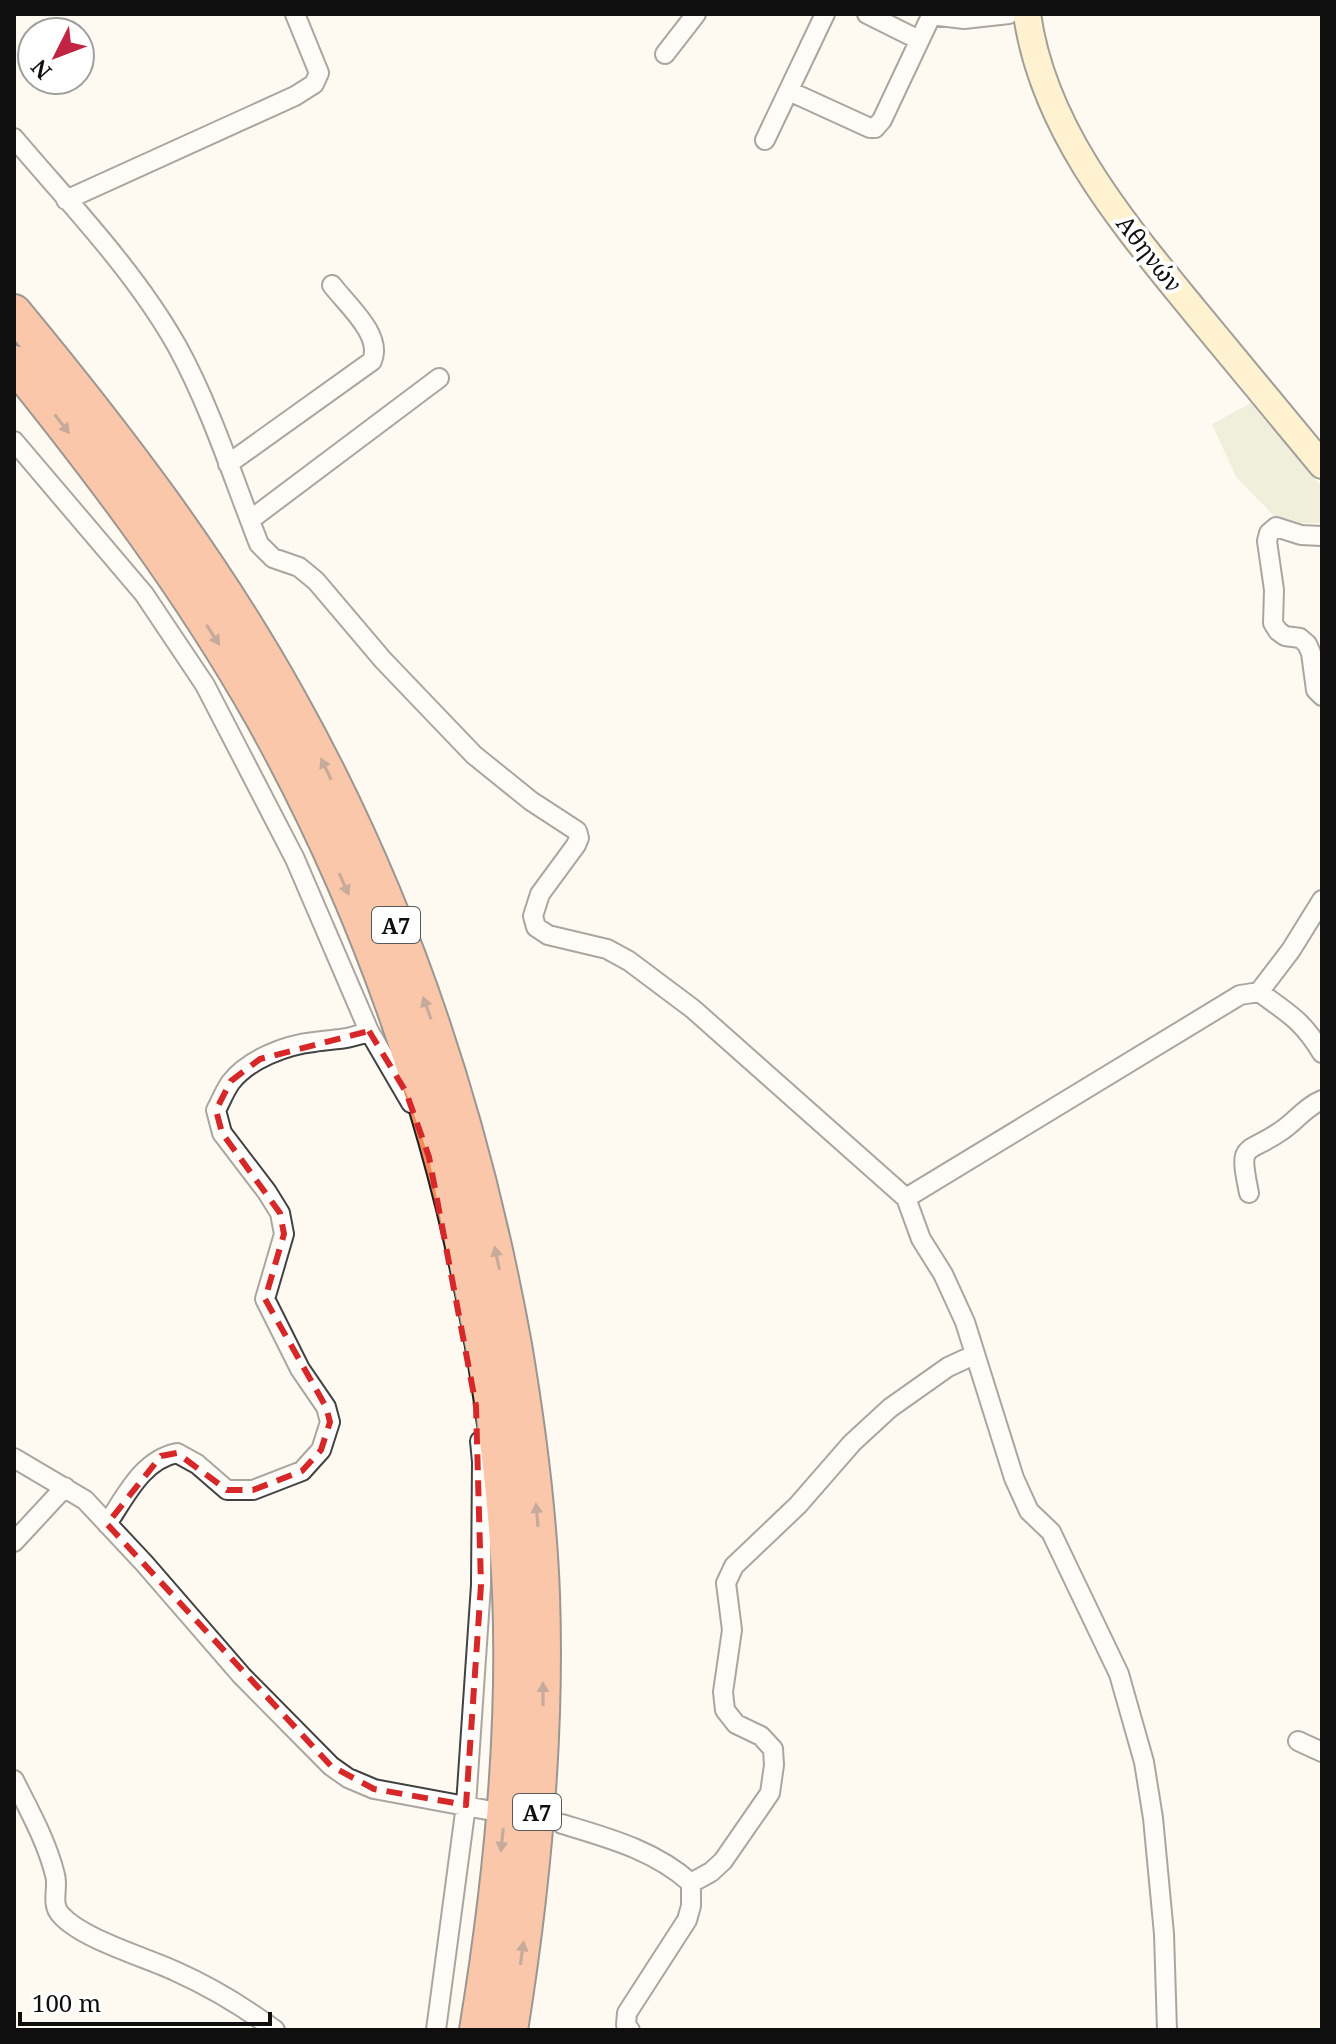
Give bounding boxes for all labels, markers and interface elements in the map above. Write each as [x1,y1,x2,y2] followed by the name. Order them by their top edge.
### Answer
[16,16,96,96] north arrow
[23,54,57,87] text: N
[1110,208,1190,298] street label: Αθηνών
[54,414,70,434] one-way arrow
[206,625,221,646] one-way arrow
[319,757,333,780] one-way arrow
[337,872,350,895] one-way arrow
[372,907,420,943] road number: Α7
[420,996,433,1020] one-way arrow
[490,1246,503,1271] one-way arrow
[530,1502,543,1527] one-way arrow
[537,1681,549,1706] one-way arrow
[513,1794,561,1830] road number: Α7
[496,1828,509,1853] one-way arrow
[516,1940,529,1965] one-way arrow
[20,1976,270,2026] scale bar
[32,1986,101,2019] text: 100 m

